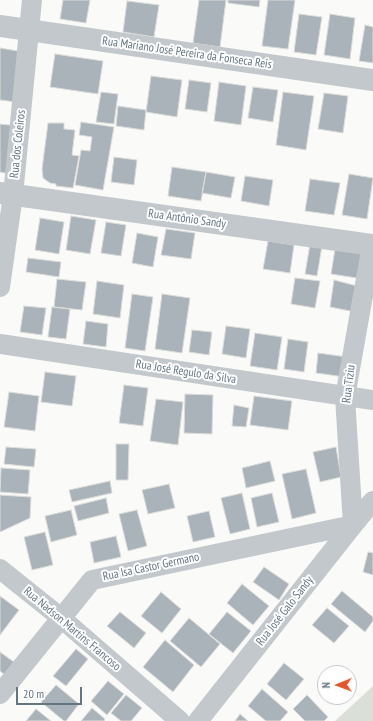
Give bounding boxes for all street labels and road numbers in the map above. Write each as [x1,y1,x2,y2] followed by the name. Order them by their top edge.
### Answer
[101,34,273,72] street label: Rua Mariano José Pereira da Fonseca Reis
[7,109,29,179] street label: Rua dos Coleiros
[147,206,227,232] street label: Rua Antônio Sandy
[135,357,237,387] street label: Rua José Regulo da Silva
[340,364,358,404] street label: Rua Tiziu
[102,550,200,584] street label: Rua Isa Castor Germano
[253,573,317,649] street label: Rua José Galo Sandy
[20,584,124,674] street label: Rua Nadson Martins Francoso

